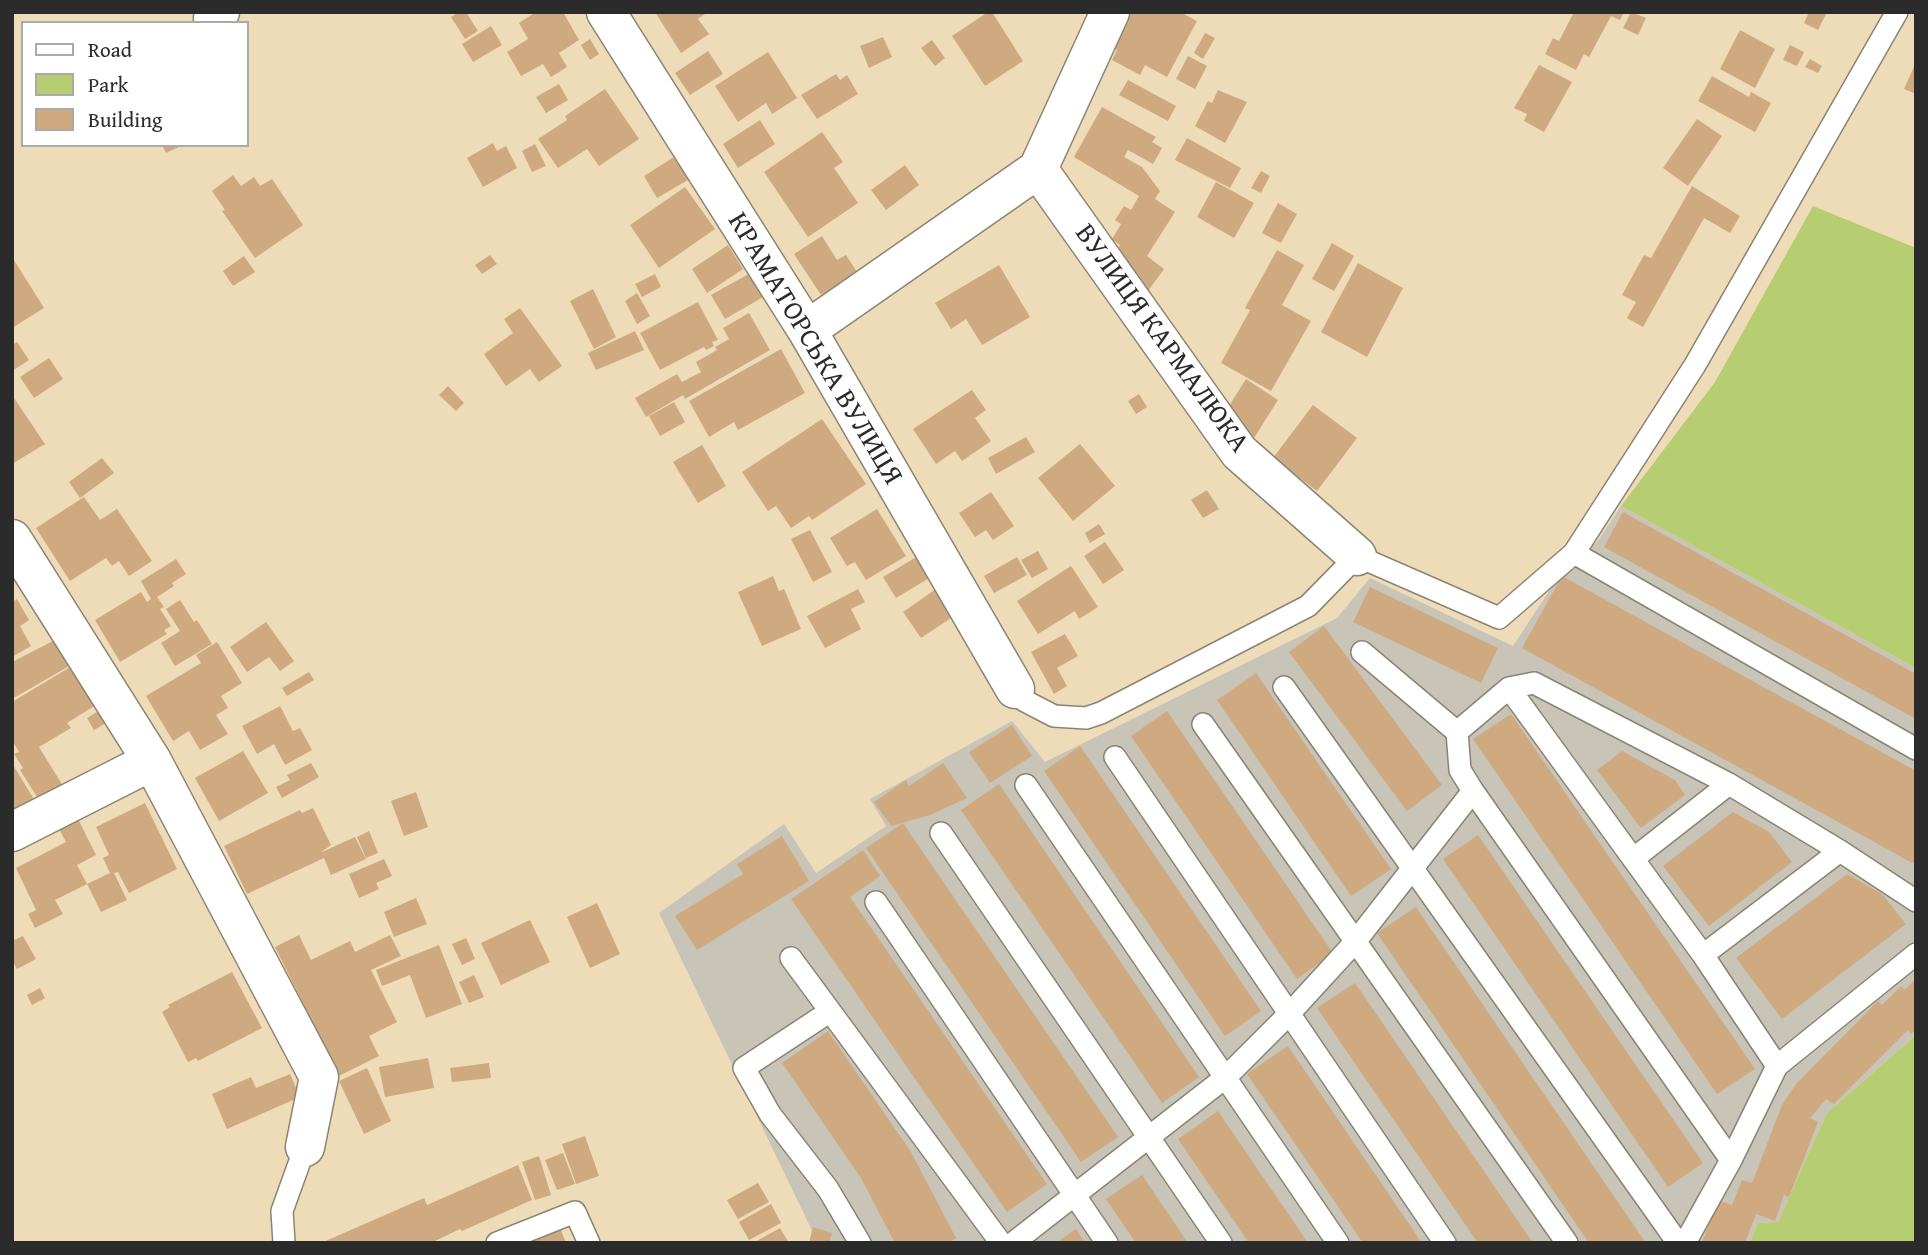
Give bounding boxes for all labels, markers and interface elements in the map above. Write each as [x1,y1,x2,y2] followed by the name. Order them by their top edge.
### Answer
[21,21,248,147] legend
[88,34,132,65] text: Road
[88,69,129,100] text: Park
[88,104,162,135] text: Building
[719,207,909,491] street label: КРАМАТОРСЬКА ВУЛИЦЯ
[1067,218,1255,460] street label: ВУЛИЦЯ КАРМАЛЮКА

